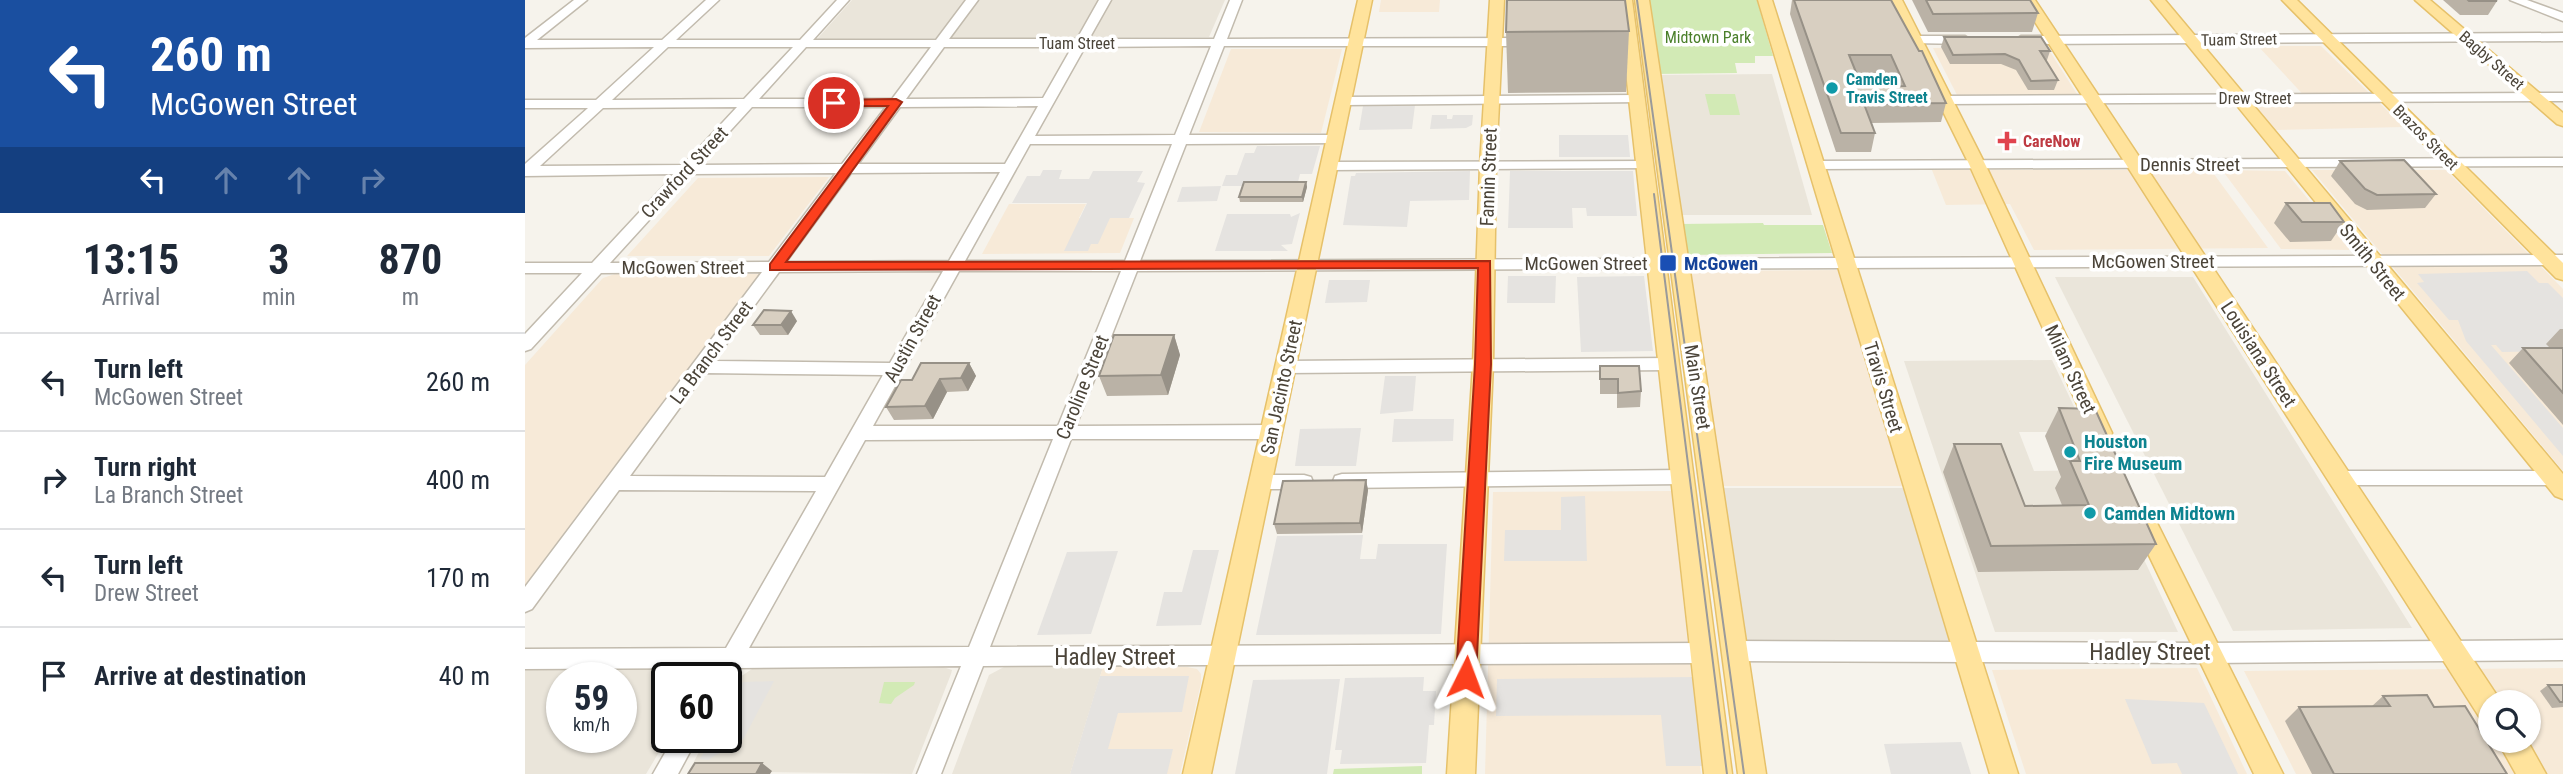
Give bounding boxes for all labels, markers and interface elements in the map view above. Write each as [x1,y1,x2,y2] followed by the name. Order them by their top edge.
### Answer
[150,26,272,83] text: 260 m
[2455,27,2528,94] street label: Bagby Street
[35,28,126,119] icon: left
[1665,28,1752,47] park label: Midtown Park
[2201,29,2278,50] street label: Tuam Street
[1039,34,1115,53] street label: Tuam Street
[1846,70,1928,107] place label: Camden Travis Street
[804,73,864,133] pin
[1824,80,1840,96] marker: Camden Travis Street
[815,84,853,122] icon: arrive
[150,85,358,123] text: McGowen Street
[2219,89,2292,108] street label: Drew Street
[2389,101,2462,174] street label: Brazos Street
[636,122,733,223] street label: Crawford Street
[1475,127,1502,227] street label: Fannin Street
[1997,131,2017,151] marker: CareNow
[2023,132,2080,151] place label: CareNow
[2140,153,2240,176] street label: Dennis Street
[134,161,172,199] icon: left
[207,161,245,199] icon: ahead
[280,161,318,199] icon: ahead
[353,161,391,199] icon: right
[2335,219,2411,305] street label: Smith Street
[83,235,179,284] text: 13:15
[268,235,289,284] text: 3
[378,235,442,284] text: 870
[2091,250,2215,273] street label: McGowen Street
[1524,252,1648,275] street label: McGowen Street
[1684,252,1758,275] place label: McGowen
[1658,253,1678,273] marker: McGowen
[621,256,745,279] street label: McGowen Street
[102,284,160,311] text: Arrival
[262,284,296,311] text: min
[402,284,419,311] text: m
[879,290,946,386] street label: Austin Street
[665,296,758,409] street label: La Branch Street
[2216,297,2301,411] street label: Louisiana Street
[1256,318,1307,456] street label: San Jacinto Street
[2040,321,2101,417] street label: Milam Street
[1051,332,1114,443] street label: Caroline Street
[1859,339,1908,435] street label: Travis Street
[1679,343,1716,431] street label: Main Street
[94,354,183,384] text: Turn left
[35,363,73,401] icon: left
[426,367,490,397] text: 260 m
[94,384,243,411] text: McGowen Street
[2084,430,2182,475] place label: Houston Fire Museum
[2062,444,2078,460] marker: Houston Fire Museum
[94,452,196,482] text: Turn right
[35,461,73,499] icon: right
[426,465,490,495] text: 400 m
[94,482,243,509] text: La Branch Street
[2104,502,2235,525] place label: Camden Midtown
[2082,505,2098,521] marker: Camden Midtown
[94,550,183,580] text: Turn left
[35,559,73,597] icon: left
[426,563,490,593] text: 170 m
[94,580,199,607] text: Drew Street
[2089,639,2211,666] street label: Hadley Street
[1429,640,1503,714] position arrow
[1054,644,1176,671] street label: Hadley Street
[35,657,73,695] icon: arrive
[94,661,306,691] text: Arrive at destination
[439,661,490,691] text: 40 m
[651,662,742,753] speed limit sign: 60
[574,678,609,719] text: 59
[2478,690,2541,753] map controls
[2478,690,2541,753] button: search
[573,714,610,735] text: km/h

